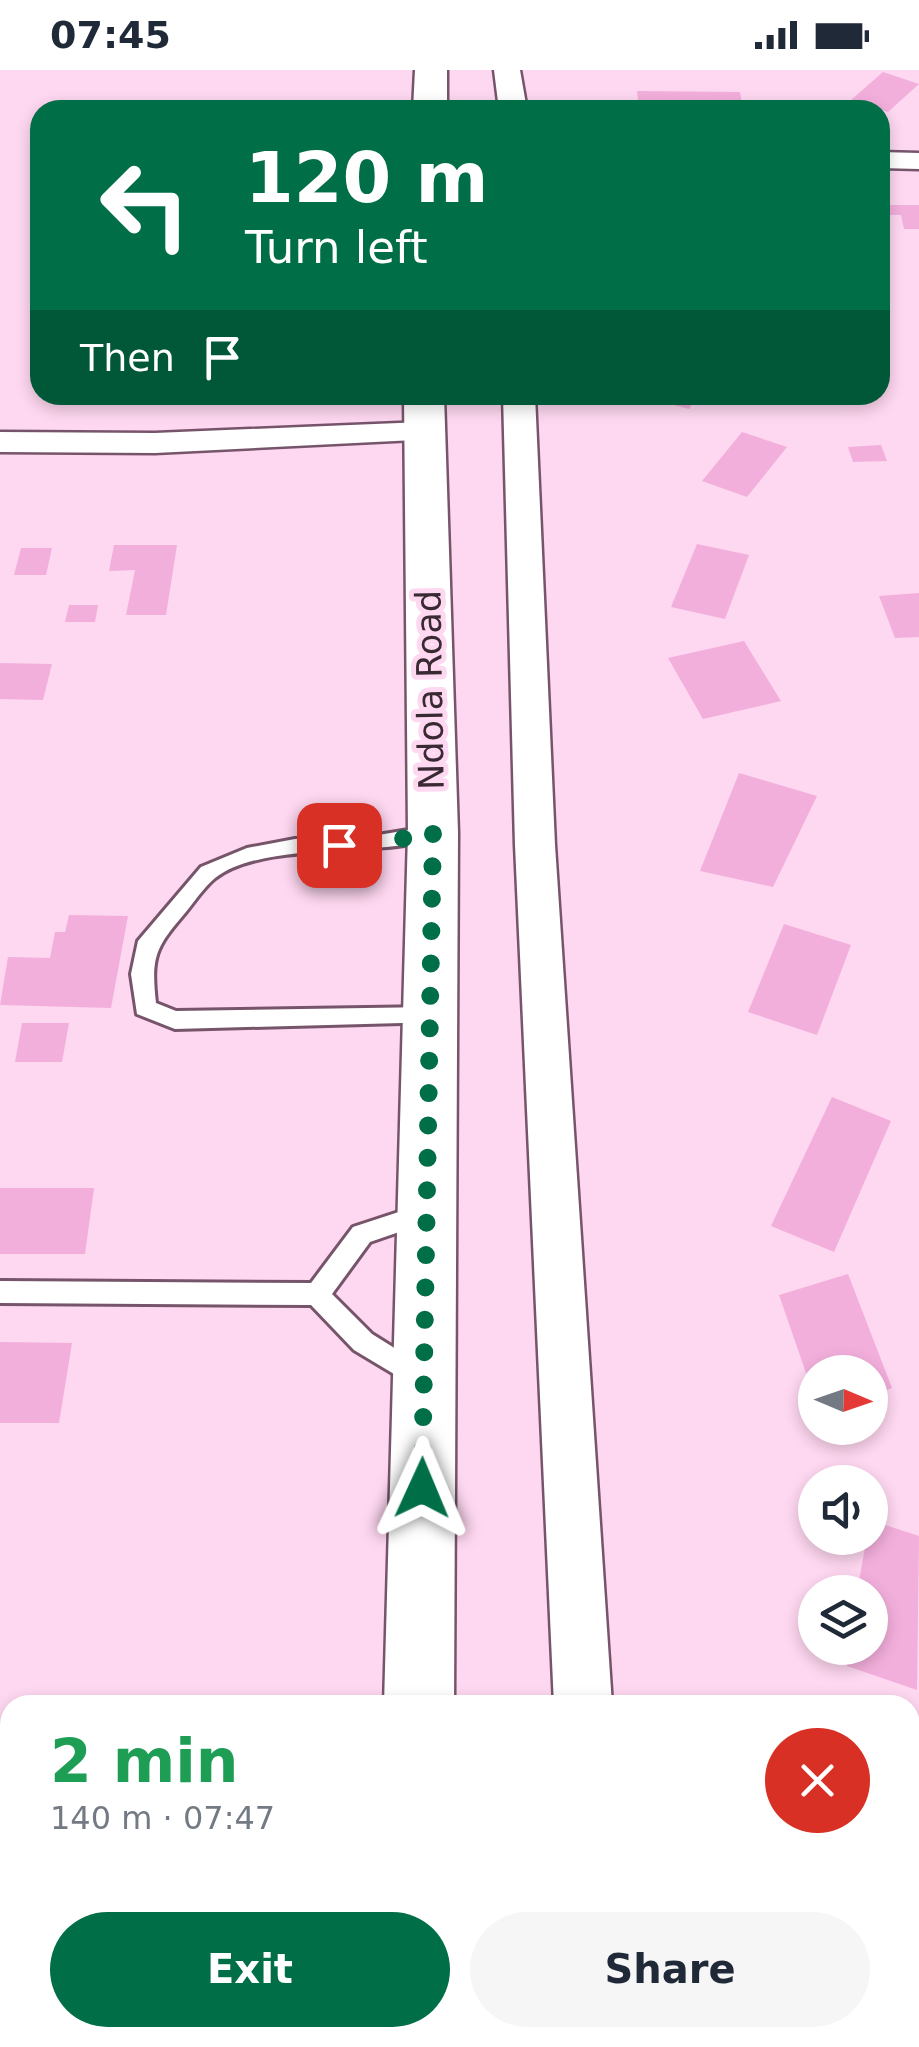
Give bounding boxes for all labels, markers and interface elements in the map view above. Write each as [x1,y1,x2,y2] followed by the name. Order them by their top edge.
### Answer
[50,13,171,57] text: 07:45
[245,137,488,219] text: 120 m
[80,140,210,270] icon: left
[245,221,428,274] text: Turn left
[195,330,250,385] icon: arrive
[80,336,175,380] text: Then
[408,590,452,790] street label: Ndola Road
[297,803,382,888] pin
[312,818,367,873] icon: arrive
[798,1355,888,1445] north arrow
[798,1355,888,1665] map controls
[370,1436,474,1540] position arrow
[798,1465,888,1555] button: sound
[798,1575,888,1665] button: layers
[50,1726,238,1796] text: 2 min
[765,1728,870,1833] button: close
[50,1799,275,1837] text: 140 m · 07:47
[50,1912,450,2027] button: Exit
[470,1912,870,2027] button: Share

